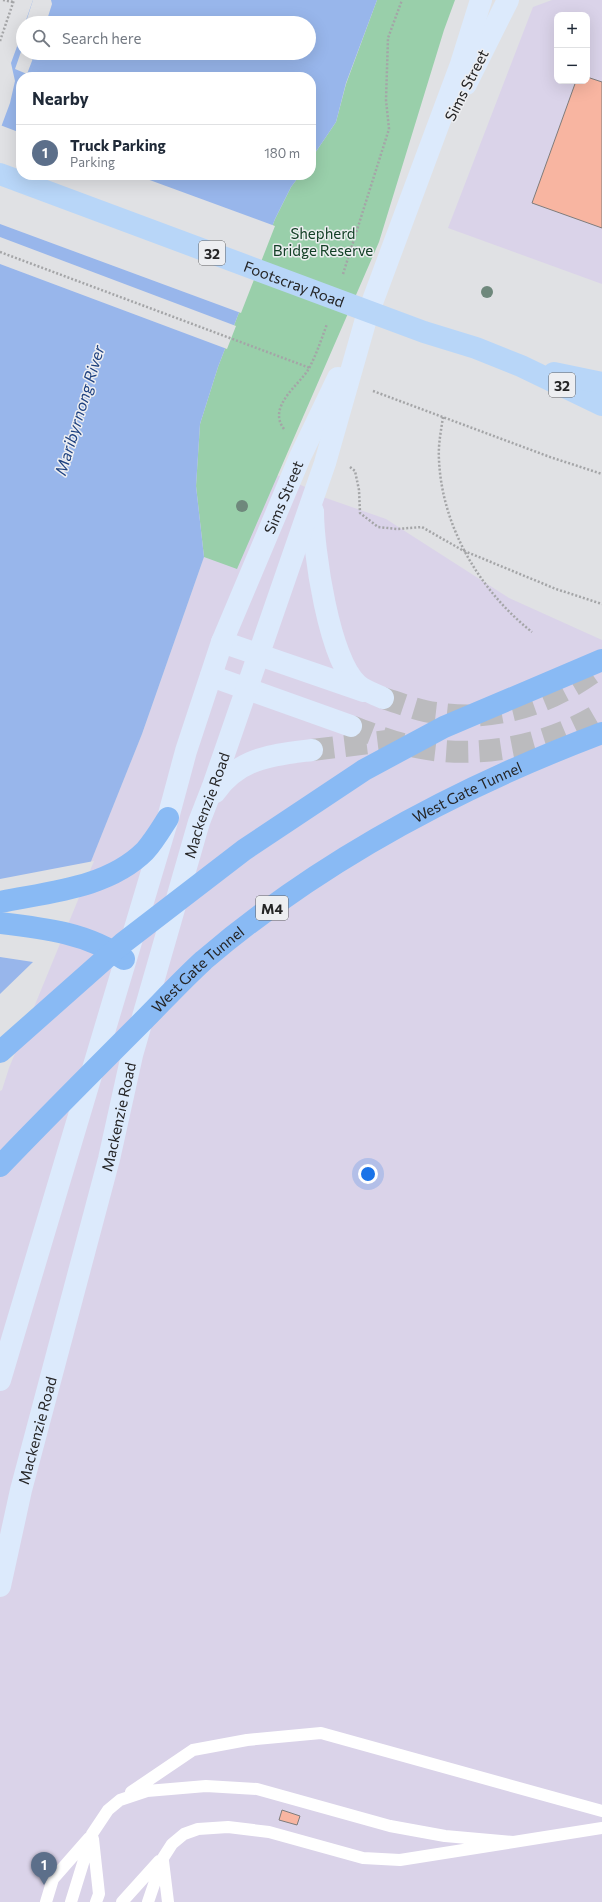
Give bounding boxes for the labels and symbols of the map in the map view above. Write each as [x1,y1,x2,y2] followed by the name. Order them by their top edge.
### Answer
[440,46,492,124] street label: Sims Street
[273,224,373,259] park label: Shepherd Bridge Reserve
[199,241,225,265] road number: 32
[242,257,347,311] street label: Footscray Road
[50,342,108,477] water label: Maribyrnong River
[549,373,575,397] road number: 32
[260,458,307,536] street label: Sims Street
[180,750,233,860] street label: Mackenzie Road
[409,758,524,826] street label: West Gate Tunnel
[256,896,288,920] road number: M4
[147,922,247,1016] street label: West Gate Tunnel
[97,1061,139,1173] street label: Mackenzie Road
[358,1164,378,1184] your location
[14,1374,60,1486] street label: Mackenzie Road
[31,1852,57,1885] pin: 1

